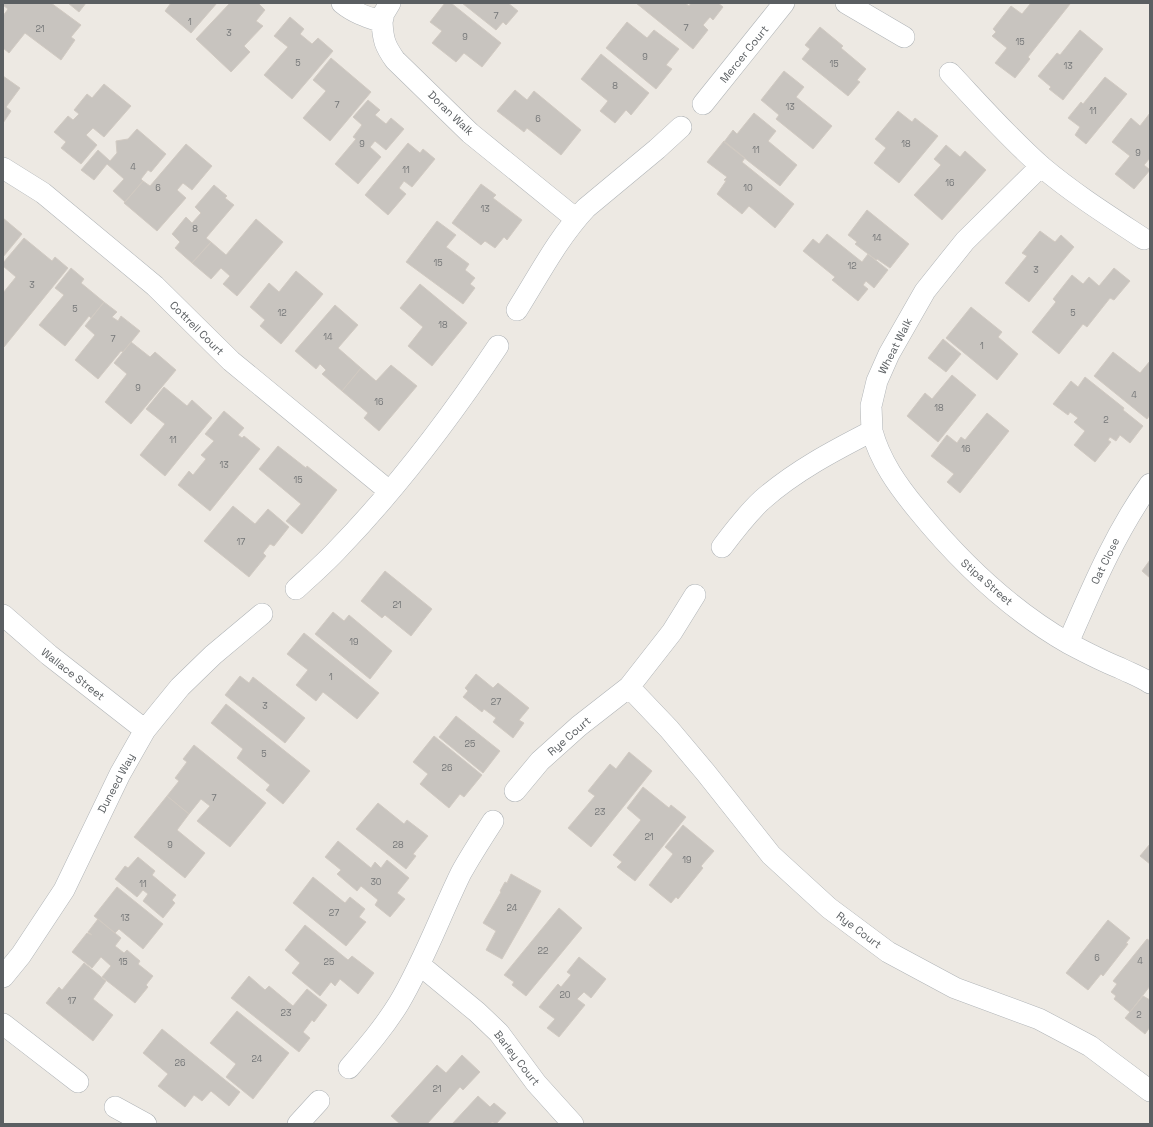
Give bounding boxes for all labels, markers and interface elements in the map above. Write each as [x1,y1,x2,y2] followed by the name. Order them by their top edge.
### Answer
[493,10,499,22] house number: 7
[188,16,192,28] house number: 1
[683,22,689,34] house number: 7
[717,22,771,86] street label: Mercer Court
[35,23,45,35] house number: 21
[226,27,232,39] house number: 3
[462,31,468,43] house number: 9
[1015,36,1025,48] house number: 15
[642,51,648,63] house number: 9
[295,57,301,69] house number: 5
[829,58,839,70] house number: 15
[1063,60,1073,72] house number: 13
[612,80,618,92] house number: 8
[425,88,477,138] street label: Doran Walk
[334,99,340,111] house number: 7
[785,101,795,113] house number: 13
[1089,105,1097,117] house number: 11
[535,113,541,125] house number: 6
[359,138,365,150] house number: 9
[901,138,911,150] house number: 18
[752,144,760,156] house number: 11
[1135,147,1141,159] house number: 9
[130,161,136,173] house number: 4
[402,164,410,176] house number: 11
[945,177,955,189] house number: 16
[155,182,161,194] house number: 6
[743,182,753,194] house number: 10
[480,203,490,215] house number: 13
[192,223,198,235] house number: 8
[872,232,882,244] house number: 14
[433,257,443,269] house number: 15
[847,260,857,272] house number: 12
[1033,264,1039,276] house number: 3
[29,279,35,291] house number: 3
[167,298,227,358] street label: Cottrell Court
[72,303,78,315] house number: 5
[277,307,287,319] house number: 12
[1070,307,1076,319] house number: 5
[875,316,915,376] street label: Wheat Walk
[438,319,448,331] house number: 18
[323,331,333,343] house number: 14
[110,333,116,345] house number: 7
[980,340,984,352] house number: 1
[135,382,141,394] house number: 9
[1131,389,1137,401] house number: 4
[374,396,384,408] house number: 16
[934,402,944,414] house number: 18
[1103,414,1109,426] house number: 2
[169,434,177,446] house number: 11
[961,443,971,455] house number: 16
[219,459,229,471] house number: 13
[293,474,303,486] house number: 15
[1088,535,1122,587] street label: Oat Close
[237,536,245,548] house number: 17
[958,556,1016,608] street label: Stipa Street
[392,599,402,611] house number: 21
[349,636,359,648] house number: 19
[38,645,108,703] street label: Wallace Street
[329,671,333,683] house number: 1
[491,696,501,708] house number: 27
[262,700,268,712] house number: 3
[544,713,594,759] street label: Rye Court
[465,738,475,750] house number: 25
[261,748,267,760] house number: 5
[94,751,138,815] street label: Duneed Way
[442,762,453,774] house number: 26
[211,792,217,804] house number: 7
[595,806,605,818] house number: 23
[644,831,654,843] house number: 21
[167,839,173,851] house number: 9
[392,839,404,851] house number: 28
[682,854,692,866] house number: 19
[370,876,382,888] house number: 30
[139,878,147,890] house number: 11
[507,902,518,914] house number: 24
[329,907,339,919] house number: 27
[834,909,884,951] street label: Rye Court
[120,912,130,924] house number: 13
[538,945,548,957] house number: 22
[1094,952,1100,964] house number: 6
[1137,955,1143,967] house number: 4
[118,956,128,968] house number: 15
[324,956,334,968] house number: 25
[559,989,571,1001] house number: 20
[68,995,76,1007] house number: 17
[281,1007,291,1019] house number: 23
[1136,1009,1142,1021] house number: 2
[491,1028,543,1088] street label: Barley Court
[252,1053,263,1065] house number: 24
[175,1057,186,1069] house number: 26
[432,1083,442,1095] house number: 21

